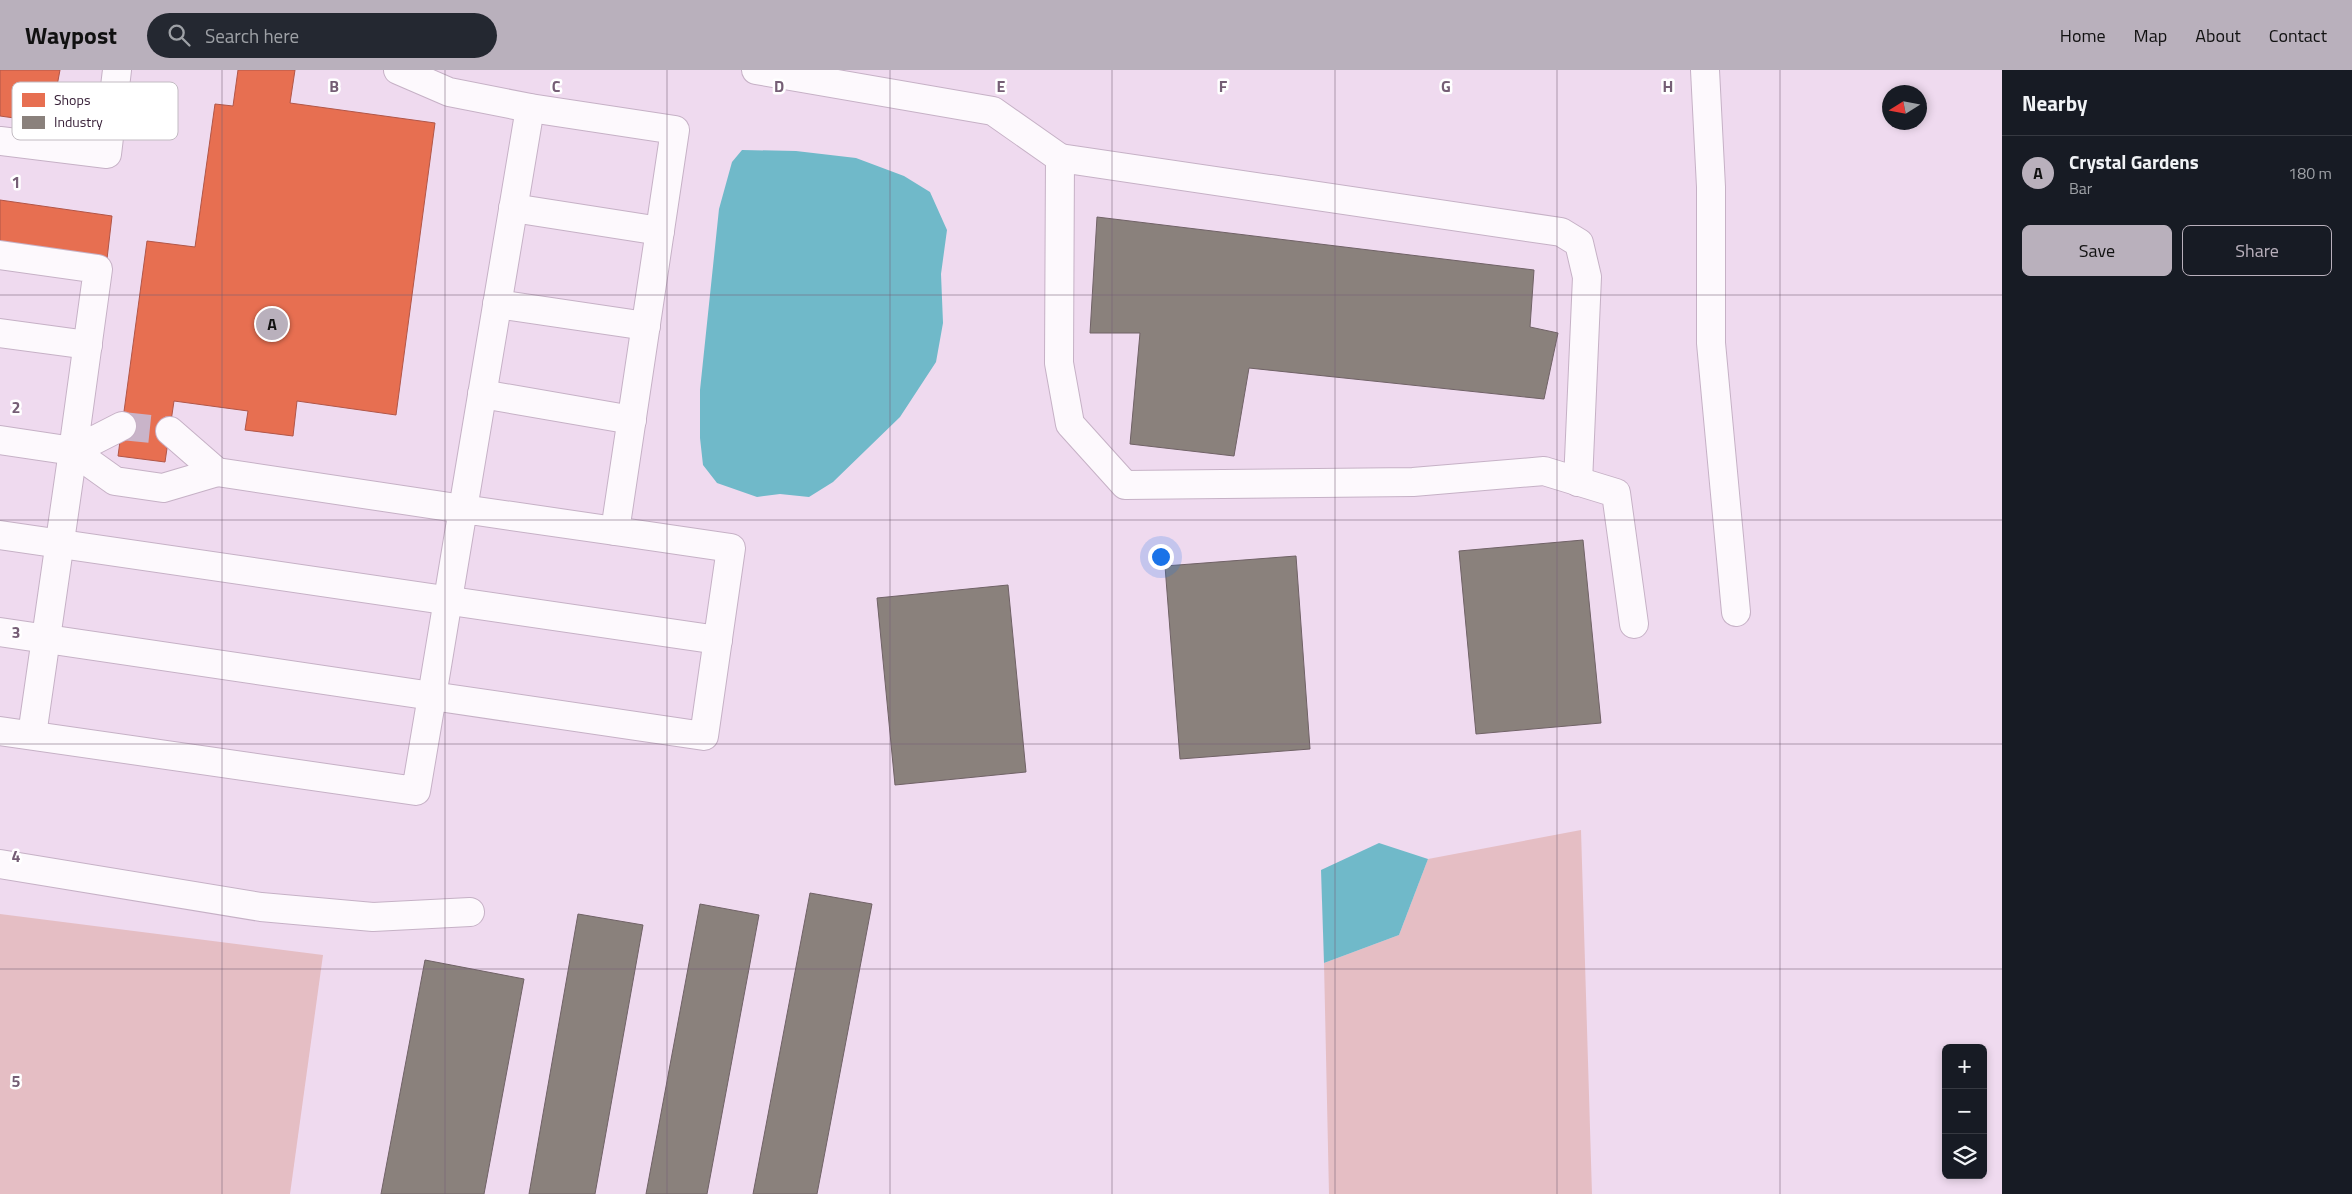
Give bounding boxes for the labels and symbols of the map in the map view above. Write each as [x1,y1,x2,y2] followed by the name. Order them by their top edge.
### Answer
[329,74,339,98] text: B
[552,74,561,98] text: C
[774,74,784,98] text: D
[997,74,1006,98] text: E
[1219,74,1228,98] text: F
[1441,74,1451,98] text: G
[1663,74,1673,98] text: H
[12,82,178,140] legend
[1882,85,1927,130] north arrow
[54,89,90,110] text: Shops
[54,111,103,132] text: Industry
[12,170,20,194] text: 1
[256,305,288,343] pin: A
[12,395,20,419] text: 2
[1148,544,1174,570] your location
[12,620,20,644] text: 3
[12,844,21,868] text: 4
[12,1069,21,1093] text: 5

